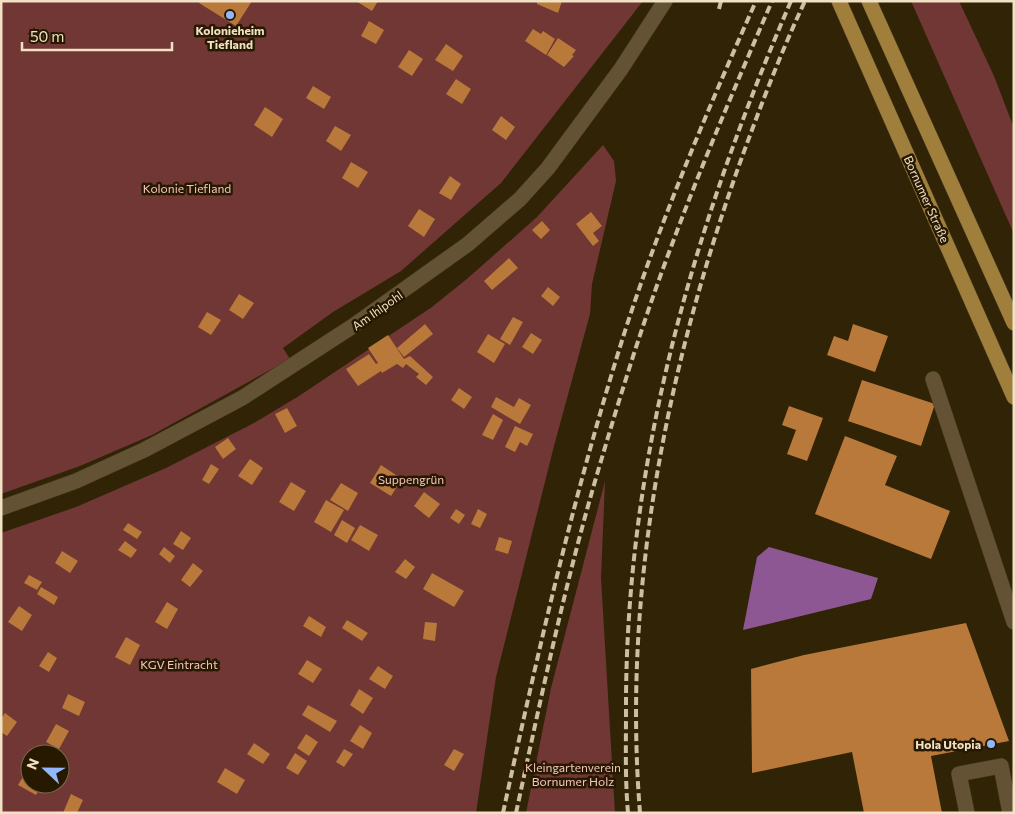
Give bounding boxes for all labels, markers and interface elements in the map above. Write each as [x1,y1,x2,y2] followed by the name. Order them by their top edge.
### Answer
[224,9,236,21] marker: Kolonieheim Tiefland
[22,20,172,52] scale bar
[195,23,265,51] place label: Kolonieheim Tiefland
[30,27,64,45] text: 50 m
[902,153,952,245] street label: Bornumer Straße
[143,181,231,195] park label: Kolonie Tiefland
[349,287,405,333] street label: Am Ihlpohl
[378,472,444,486] park label: Suppengrün
[140,657,218,671] park label: KGV Eintracht
[915,737,981,751] place label: Hola Utopia
[985,738,997,750] marker: Hola Utopia
[20,744,70,794] north arrow
[23,756,42,772] text: N
[525,760,621,788] park label: Kleingartenverein Bornumer Holz

